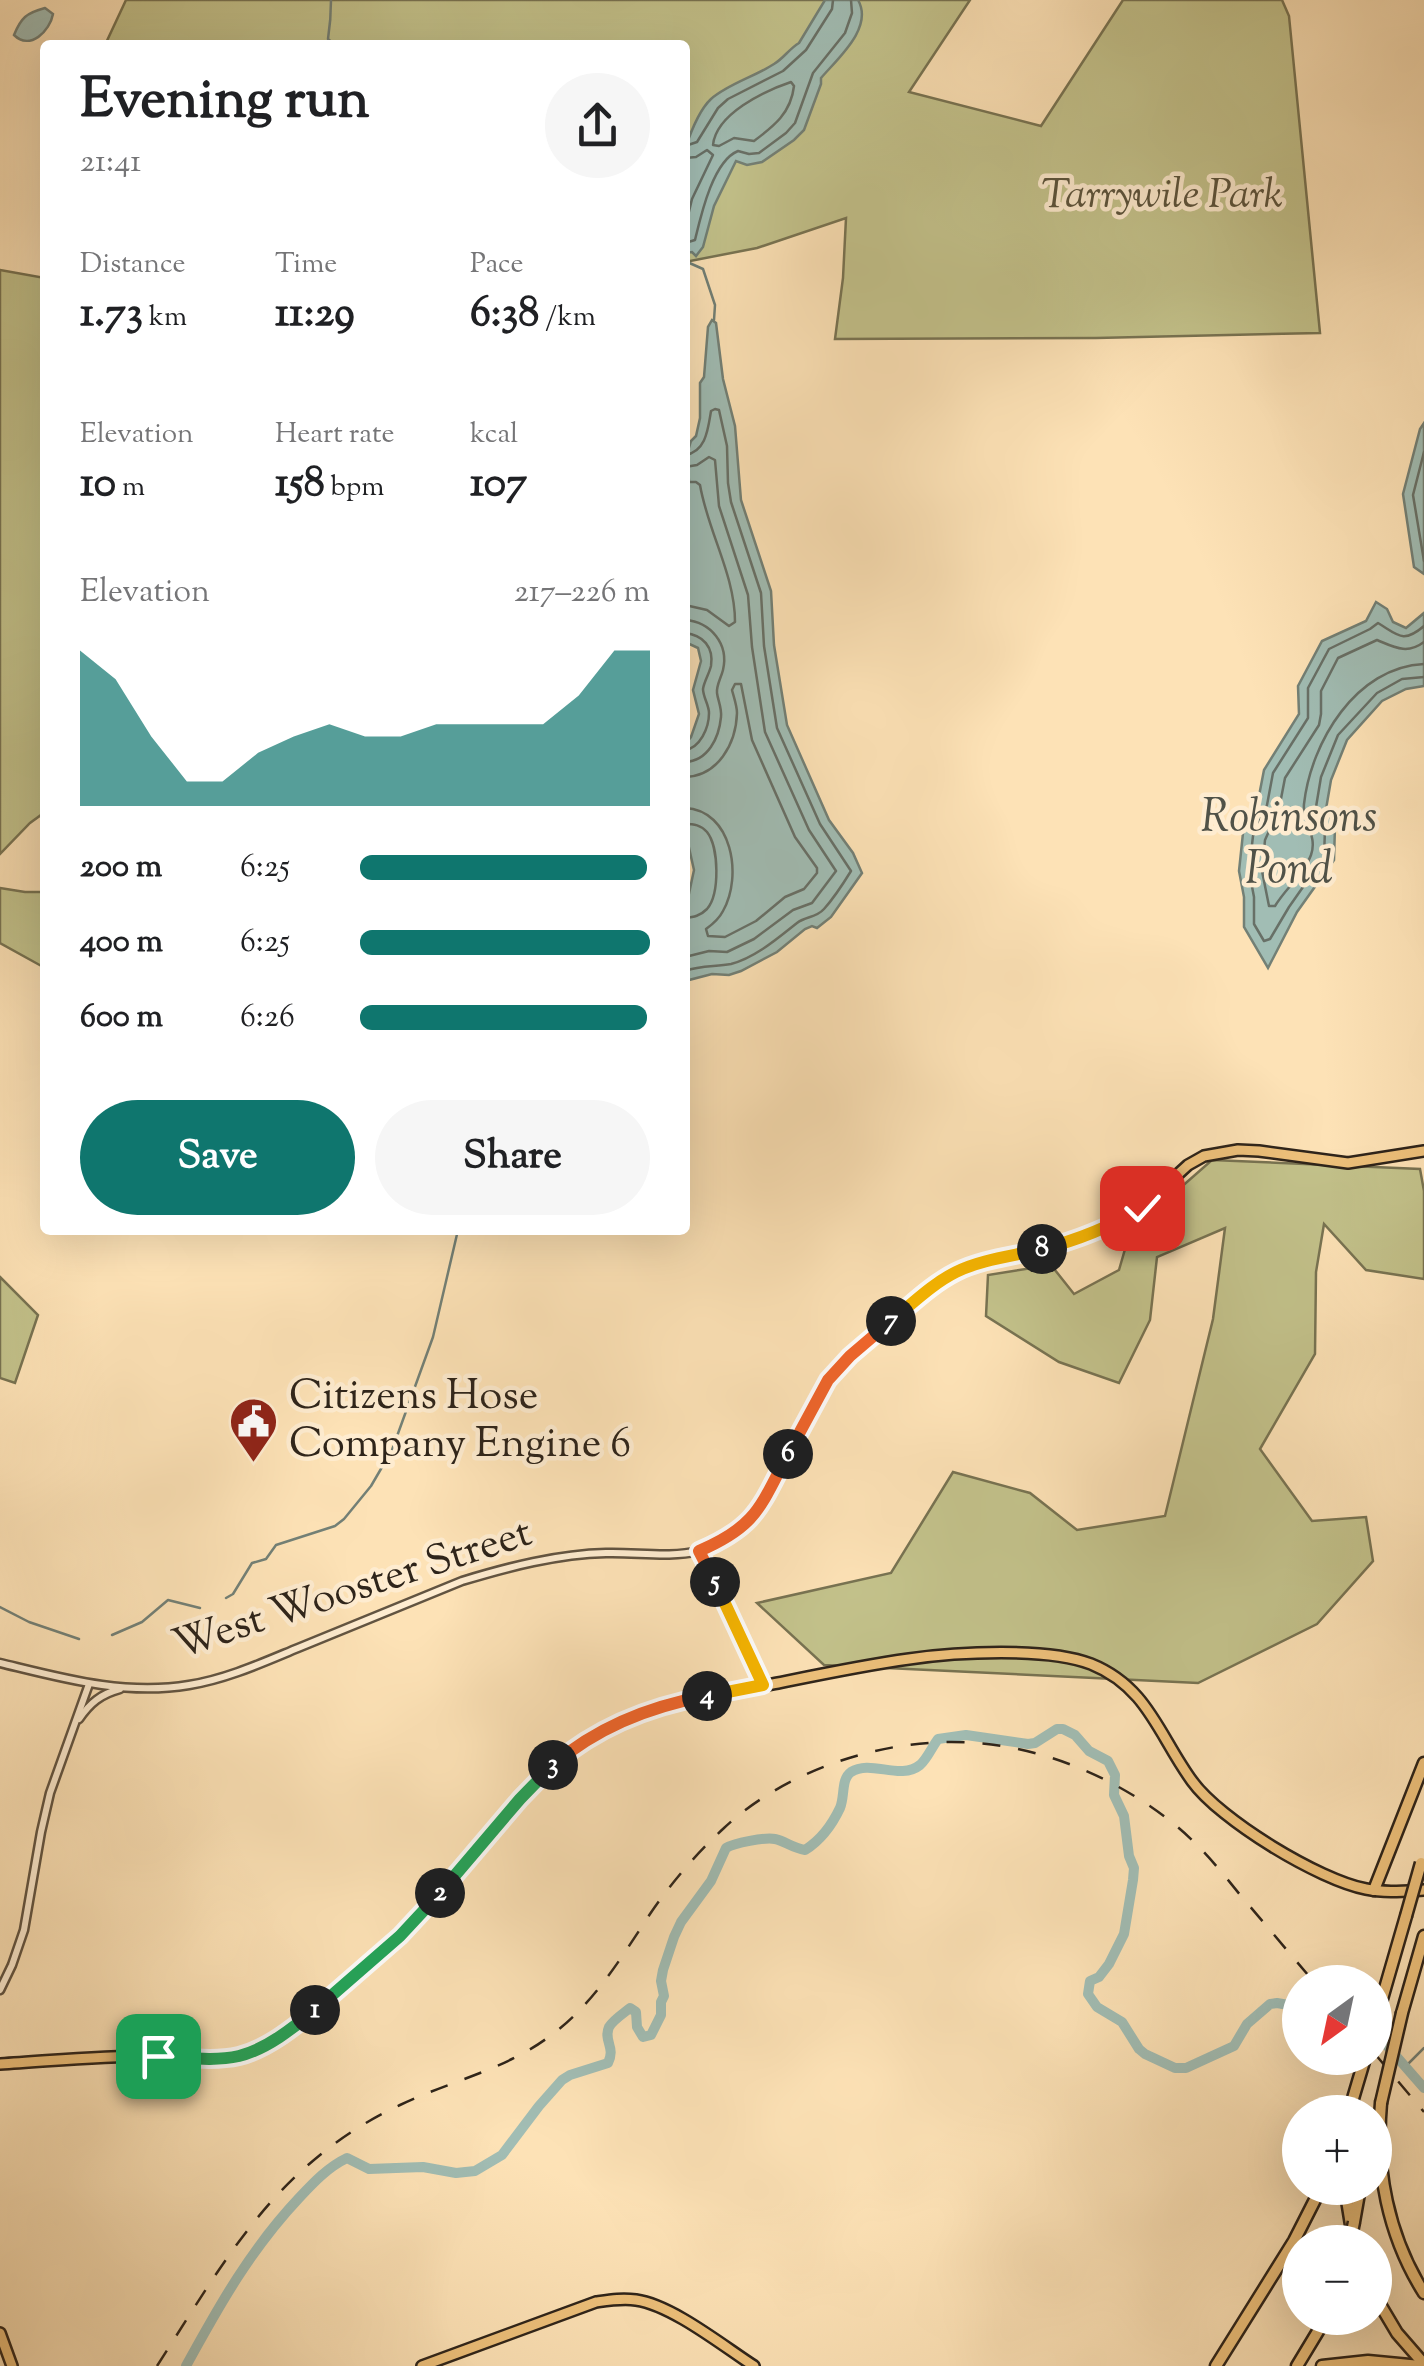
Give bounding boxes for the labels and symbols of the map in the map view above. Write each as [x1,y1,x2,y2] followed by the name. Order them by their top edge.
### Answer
[1041,167,1283,227] park label: Tarrywile Park
[1201,787,1377,904] water label: Robinsons Pond
[1100,1166,1185,1251] pin
[1017,1224,1067,1274] pin: 8
[866,1296,916,1346] pin: 7
[289,1368,631,1476] place label: Citizens Hose Company Engine 6
[228,1396,280,1464] public building icon: Citizens Hose Company Engine 6
[763,1429,813,1479] pin: 6
[166,1505,540,1677] street label: West Wooster Street
[690,1557,740,1607] pin: 5
[682,1671,732,1721] pin: 4
[528,1740,578,1790] pin: 3
[415,1868,465,1918] pin: 2
[1282,1965,1392,2075] north arrow
[290,1985,340,2035] pin: 1
[116,2014,201,2099] pin

